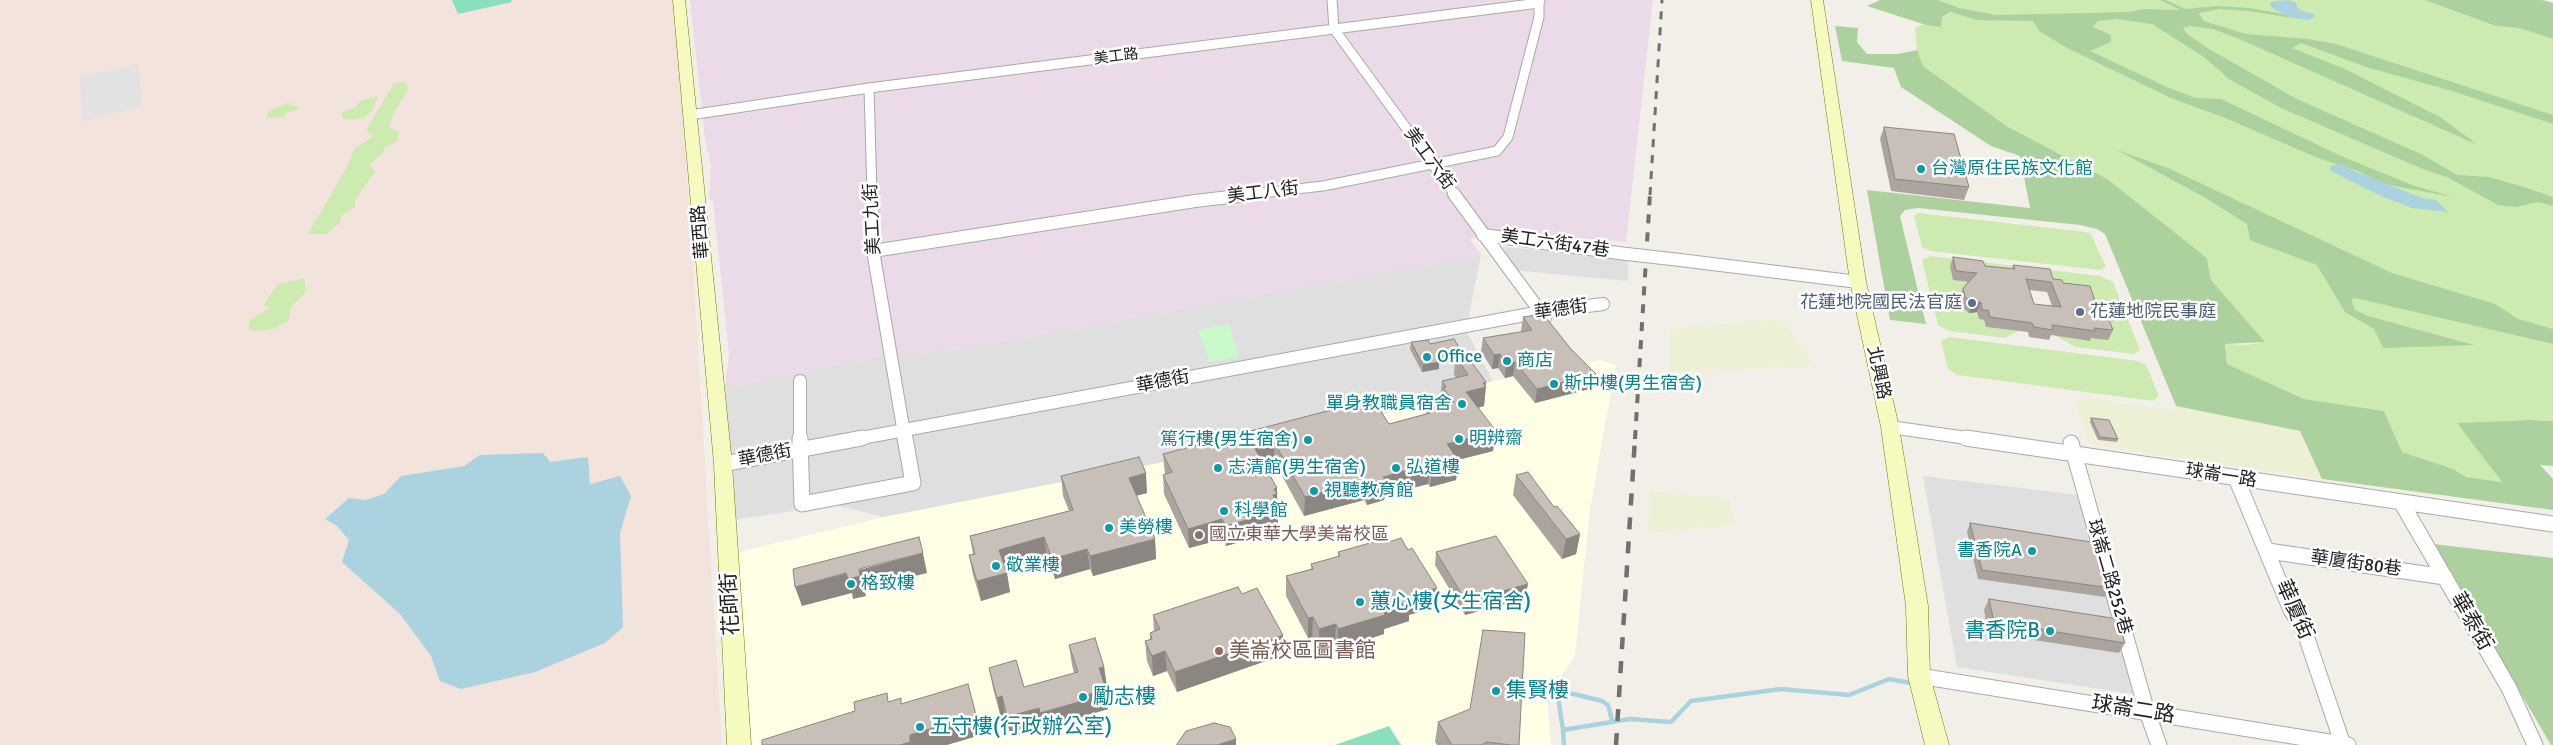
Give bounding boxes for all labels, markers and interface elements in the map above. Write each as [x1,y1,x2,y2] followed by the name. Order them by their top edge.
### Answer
[1093,45,1139,69] street label: 美工路
[1399,124,1459,194] street label: 美工六街
[1931,158,2093,180] place label: 台灣原住民族文化館
[1915,163,1927,175] marker: 台灣原住民族文化館
[1226,178,1300,208] street label: 美工八街
[860,182,886,256] street label: 美工九街
[688,204,714,260] street label: 華西路
[1499,226,1611,262] street label: 美工六街47巷
[1800,292,1962,314] place label: 花蓮地院國民法官庭
[1533,296,1589,324] street label: 華德街
[1966,297,1978,309] marker: 花蓮地院國民法官庭
[2090,301,2216,323] place label: 花蓮地院民事庭
[2074,306,2086,318] marker: 花蓮地院民事庭
[1862,344,1894,402] street label: 北興路
[1437,346,1482,368] place label: Office
[1517,350,1553,372] place label: 商店
[1421,351,1433,363] marker: Office
[1501,355,1513,367] marker: 商店
[1134,366,1192,398] street label: 華德街
[1564,373,1702,395] place label: 斯中樓(男生宿舍)
[1548,378,1560,390] marker: 斯中樓(男生宿舍)
[1326,393,1452,415] place label: 單身教職員宿舍
[1456,398,1468,410] marker: 單身教職員宿舍
[1469,428,1523,450] place label: 明辨齋
[1160,429,1298,451] place label: 篤行樓(男生宿舍)
[1453,433,1465,445] marker: 明辨齋
[1302,434,1314,446] marker: 篤行樓(男生宿舍)
[736,440,794,472] street label: 華德街
[1228,457,1366,479] place label: 志清館(男生宿舍)
[1406,457,1460,479] place label: 弘道樓
[2184,460,2258,492] street label: 球崙一路
[1212,462,1224,474] marker: 志清館(男生宿舍)
[1390,462,1402,474] marker: 弘道樓
[1324,480,1414,502] place label: 視聽教育館
[1308,485,1320,497] marker: 視聽教育館
[1234,500,1288,522] place label: 科學館
[1218,505,1230,517] marker: 科學館
[1119,517,1173,539] place label: 美勞樓
[2082,517,2136,637] street label: 球崙二路252巷
[1103,522,1115,534] marker: 美勞樓
[1209,524,1389,546] place label: 國立東華大學美崙校區
[1193,529,1205,541] marker: 國立東華大學美崙校區
[1957,540,2022,562] place label: 書香院A
[2026,545,2038,557] marker: 書香院A
[2309,547,2403,581] street label: 華廈街80巷
[1006,555,1060,577] place label: 敬業樓
[990,560,1002,572] marker: 敬業樓
[717,572,745,636] street label: 花師街
[861,573,915,595] place label: 格致樓
[2270,576,2318,644] street label: 華廈街
[845,578,857,590] marker: 格致樓
[2444,588,2498,656] street label: 華泰街
[1370,589,1531,615] place label: 蕙心樓(女生宿舍)
[1354,596,1366,608] marker: 蕙心樓(女生宿舍)
[1964,618,2040,644] place label: 書香院B
[2044,625,2056,637] marker: 書香院B
[1229,638,1376,664] place label: 美崙校區圖書館
[1213,645,1225,657] marker: 美崙校區圖書館
[1506,678,1569,704] place label: 集賢樓
[1093,684,1156,710] place label: 勵志樓
[1490,685,1502,697] marker: 集賢樓
[1077,691,1089,703] marker: 勵志樓
[2090,691,2176,729] street label: 球崙二路
[930,714,1112,740] place label: 五守樓(行政辦公室)
[914,721,926,733] marker: 五守樓(行政辦公室)

